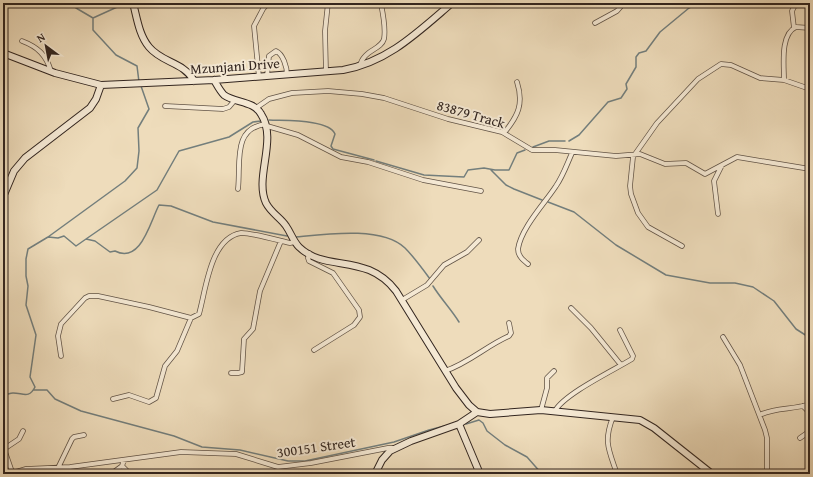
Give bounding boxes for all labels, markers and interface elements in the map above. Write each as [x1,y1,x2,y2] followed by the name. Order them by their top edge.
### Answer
[26,26,66,66] north arrow
[33,28,49,46] text: N
[190,53,281,79] street label: Mzunjani Drive
[435,95,508,134] street label: 83879 Track
[276,432,357,462] street label: 300151 Street

